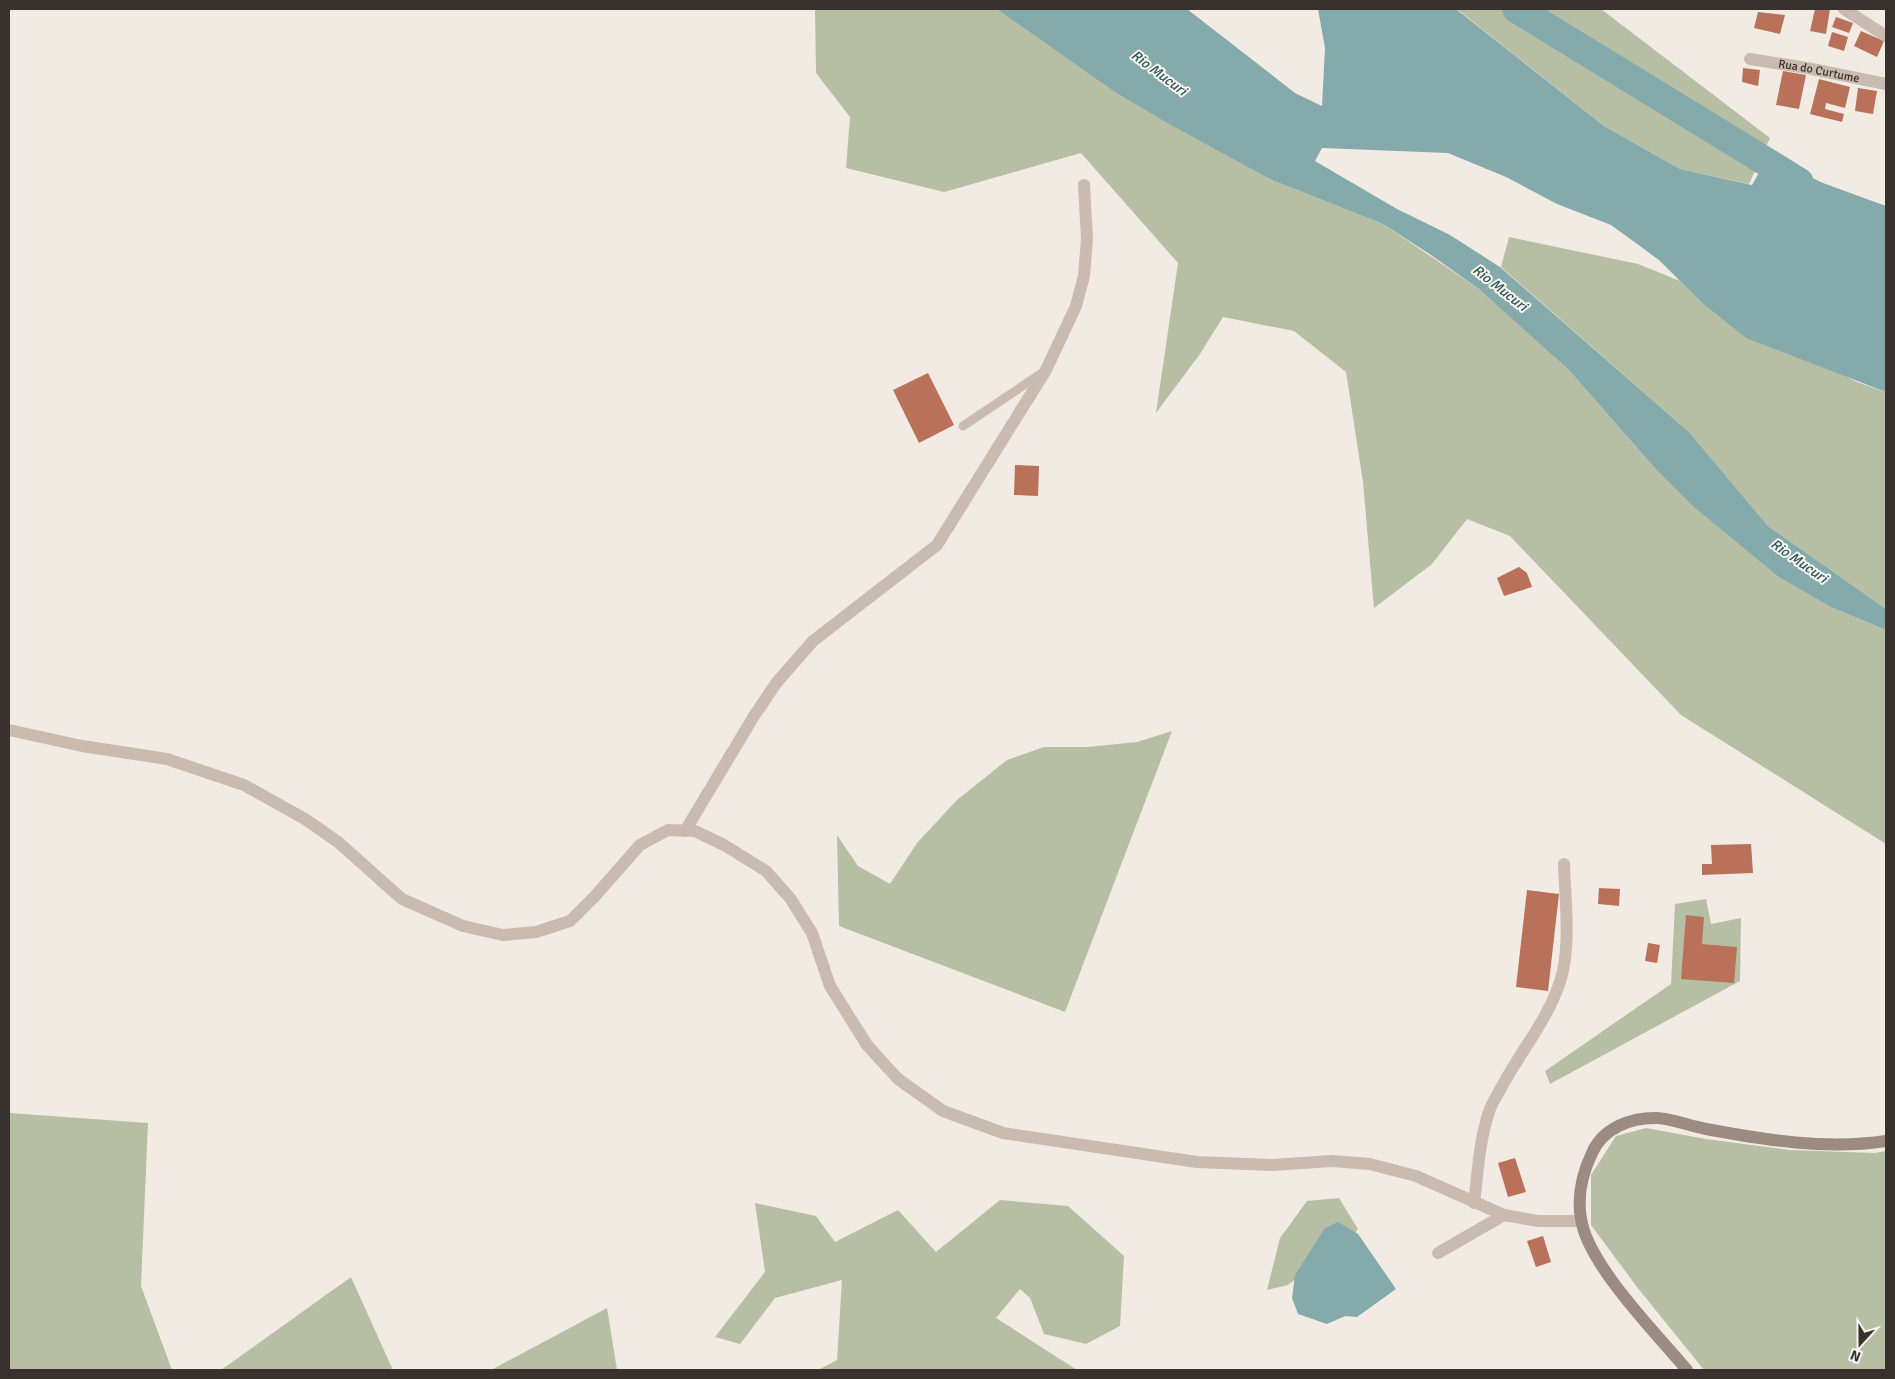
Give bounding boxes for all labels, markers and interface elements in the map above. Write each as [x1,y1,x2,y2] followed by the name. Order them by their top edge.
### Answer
[1128,47,1191,100] water label: Rio Mucuri
[1777,56,1861,86] street label: Rua do Curtume
[1469,261,1532,315] water label: Rio Mucuri
[1768,535,1831,587] water label: Rio Mucuri
[1835,1319,1885,1369] north arrow
[1848,1346,1863,1365] text: N

